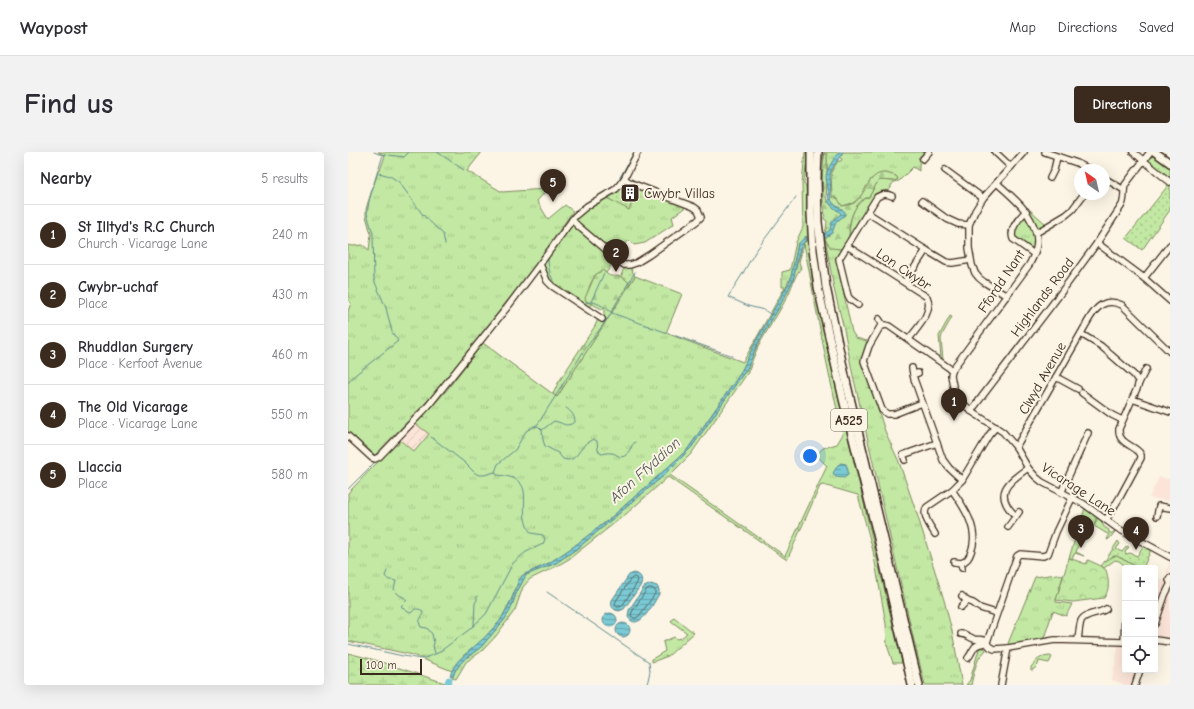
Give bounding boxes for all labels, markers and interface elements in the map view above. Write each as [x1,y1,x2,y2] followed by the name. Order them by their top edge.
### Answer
[20,17,88,39] text: Waypost
[1009,19,1036,36] text: Map
[1058,19,1117,36] text: Directions
[1139,19,1174,36] text: Saved
[1074,86,1170,123] button: Directions
[24,88,113,120] text: Find us
[1074,164,1110,200] north arrow
[40,169,91,188] text: Nearby
[540,169,566,202] pin: 5
[261,171,308,186] text: 5 results
[619,182,641,204] building icon: Cwybr Villas
[644,185,715,202] place label: Cwybr Villas
[78,218,215,236] text: St Illtyd's R.C Church
[50,227,56,242] text: 1
[272,227,308,242] text: 240 m
[78,236,208,251] text: Church · Vicarage Lane
[603,239,629,272] pin: 2
[873,245,935,294] street label: Lon Cwybr
[974,246,1029,316] street label: Ffordd Nant
[1007,254,1078,340] street label: Highlands Road
[78,278,158,296] text: Cwybr-uchaf
[50,287,56,302] text: 2
[272,287,308,302] text: 430 m
[78,296,108,311] text: Place
[78,338,193,356] text: Rhuddlan Surgery
[1015,339,1070,417] street label: Clwyd Avenue
[50,347,56,362] text: 3
[272,347,308,362] text: 460 m
[78,356,202,371] text: Place · Kerfoot Avenue
[941,388,967,421] pin: 1
[78,398,188,416] text: The Old Vicarage
[50,407,56,422] text: 4
[271,407,308,422] text: 550 m
[831,409,867,431] road number: A525
[78,416,198,431] text: Place · Vicarage Lane
[605,433,684,507] water label: Afon Ffyddion
[800,446,820,466] your location
[78,458,122,476] text: Llaccia
[1038,459,1119,520] street label: Vicarage Lane
[50,467,56,482] text: 5
[271,467,308,482] text: 580 m
[78,476,108,491] text: Place
[1068,515,1094,548] pin: 3
[1123,517,1149,550] pin: 4
[1122,565,1158,673] map controls
[1122,565,1158,601] button: +
[1122,601,1158,637] button: −
[1122,637,1158,673] button: locate
[360,657,422,676] scale bar
[366,659,397,672] text: 100 m

